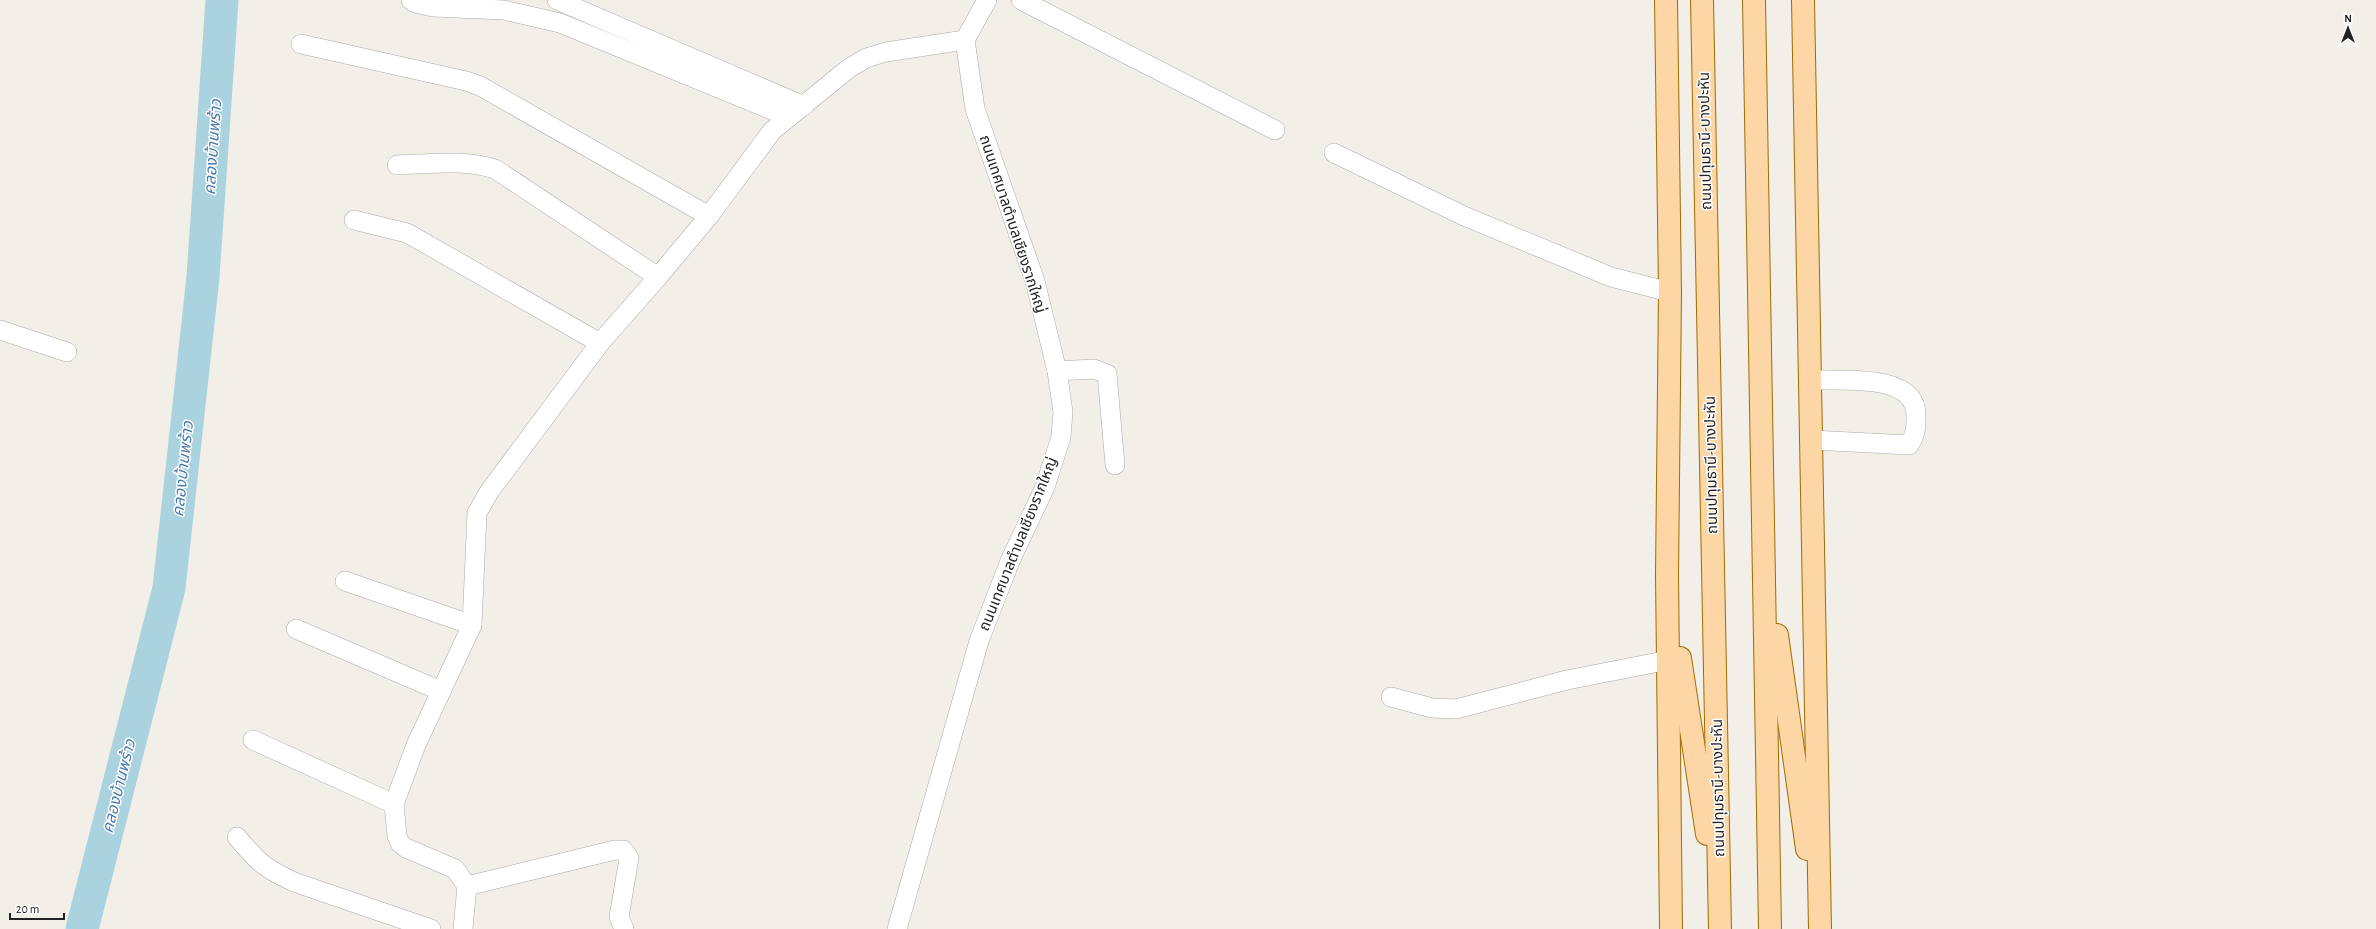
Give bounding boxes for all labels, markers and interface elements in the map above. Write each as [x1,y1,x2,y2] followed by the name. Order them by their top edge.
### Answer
[2328,8,2368,48] north arrow
[2344,13,2352,24] text: N
[1696,72,1715,210] street label: ถนนปทุมธานี-บางปะหัน
[201,97,224,196] water label: คลองบ้านพร้าว
[977,133,1050,315] street label: ถนนเทศบาลตำบลเชียงรากใหญ่
[1702,396,1721,534] street label: ถนนปทุมธานี-บางปะหัน
[169,419,196,518] water label: คลองบ้านพร้าว
[975,454,1060,633] street label: ถนนเทศบาลตำบลเชียงรากใหญ่
[1709,719,1728,857] street label: ถนนปทุมธานี-บางปะหัน
[99,736,139,835] water label: คลองบ้านพร้าว
[10,895,64,921] scale bar
[16,903,39,915] text: 20 m

